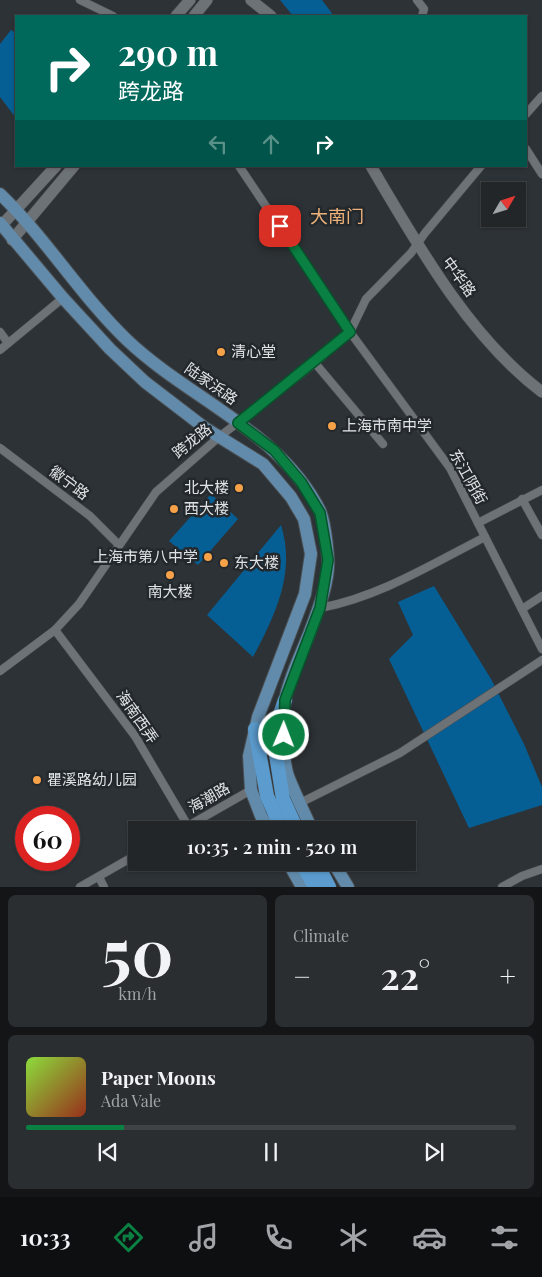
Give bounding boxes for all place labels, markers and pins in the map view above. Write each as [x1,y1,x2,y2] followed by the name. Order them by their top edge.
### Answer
[259,205,301,247] pin
[231,341,276,361] place label: 清心堂
[215,346,227,358] marker: 清心堂
[342,415,432,435] place label: 上海市南中学
[326,420,338,432] marker: 上海市南中学
[184,477,229,497] place label: 北大楼
[233,482,245,494] marker: 北大楼
[184,498,229,518] place label: 西大楼
[168,503,180,515] marker: 西大楼
[93,546,198,566] place label: 上海市第八中学
[202,551,214,563] marker: 上海市第八中学
[234,552,279,572] place label: 东大楼
[218,557,230,569] marker: 东大楼
[164,569,176,581] marker: 南大楼
[147,581,193,601] place label: 南大楼
[47,769,137,789] place label: 瞿溪路幼儿园
[31,774,43,786] marker: 瞿溪路幼儿园

